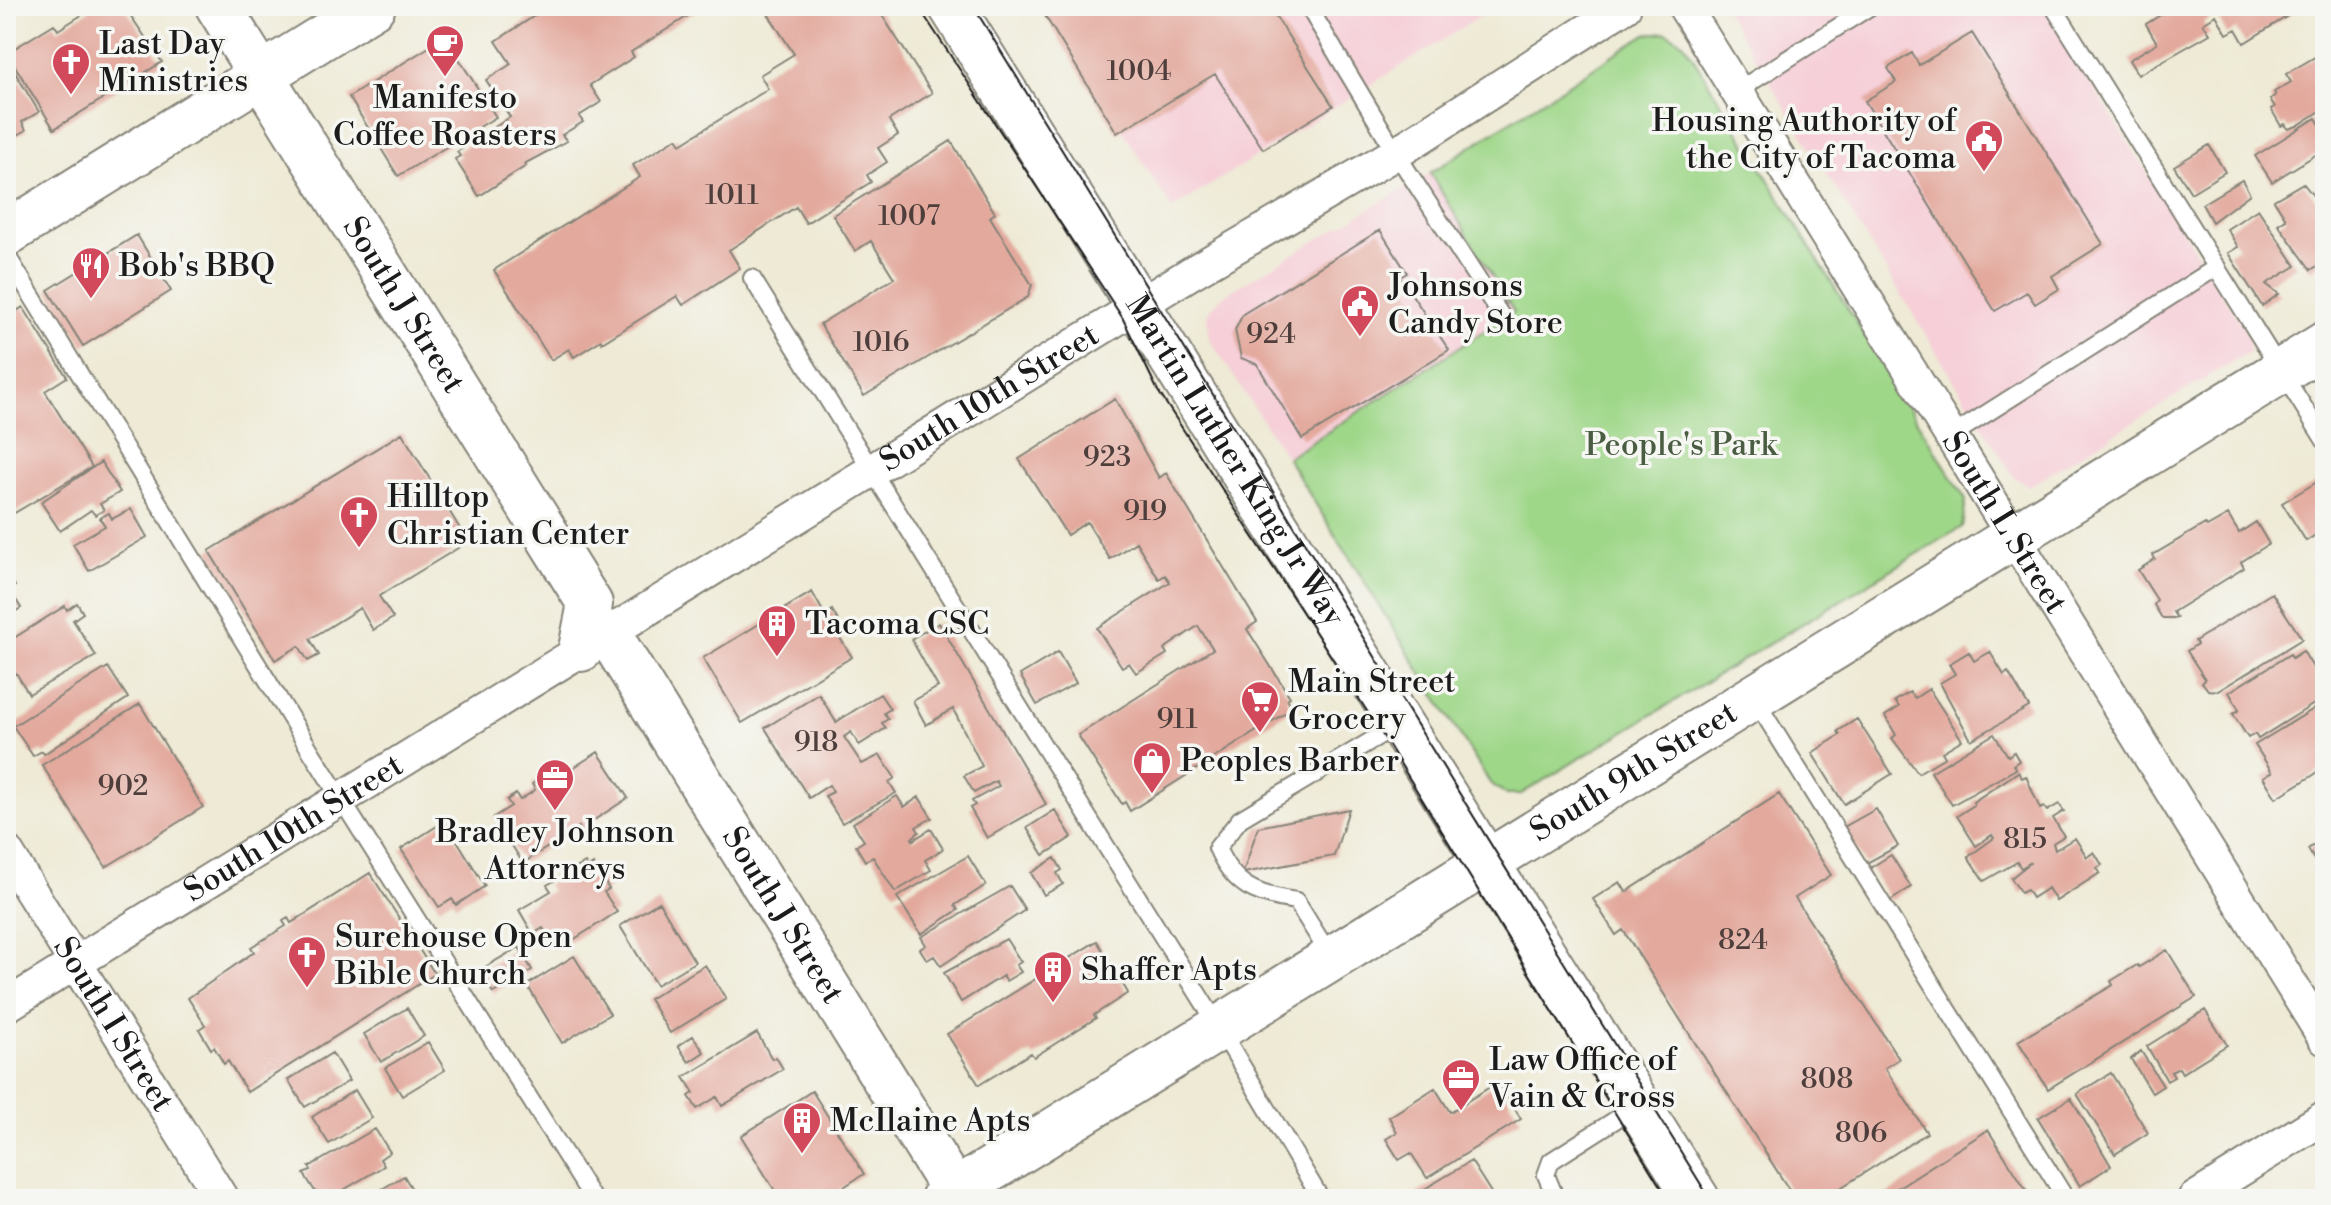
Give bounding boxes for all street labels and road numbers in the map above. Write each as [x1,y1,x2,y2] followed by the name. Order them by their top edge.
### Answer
[334,209,474,400] street label: South J Street
[1117,287,1354,634] street label: Martin Luther King Jr Way
[872,315,1106,481] street label: South 10th Street
[1933,424,2076,621] street label: South L Street
[1523,693,1744,851] street label: South 9th Street
[176,745,410,911] street label: South 10th Street
[713,820,853,1011] street label: South J Street
[44,930,183,1119] street label: South I Street

